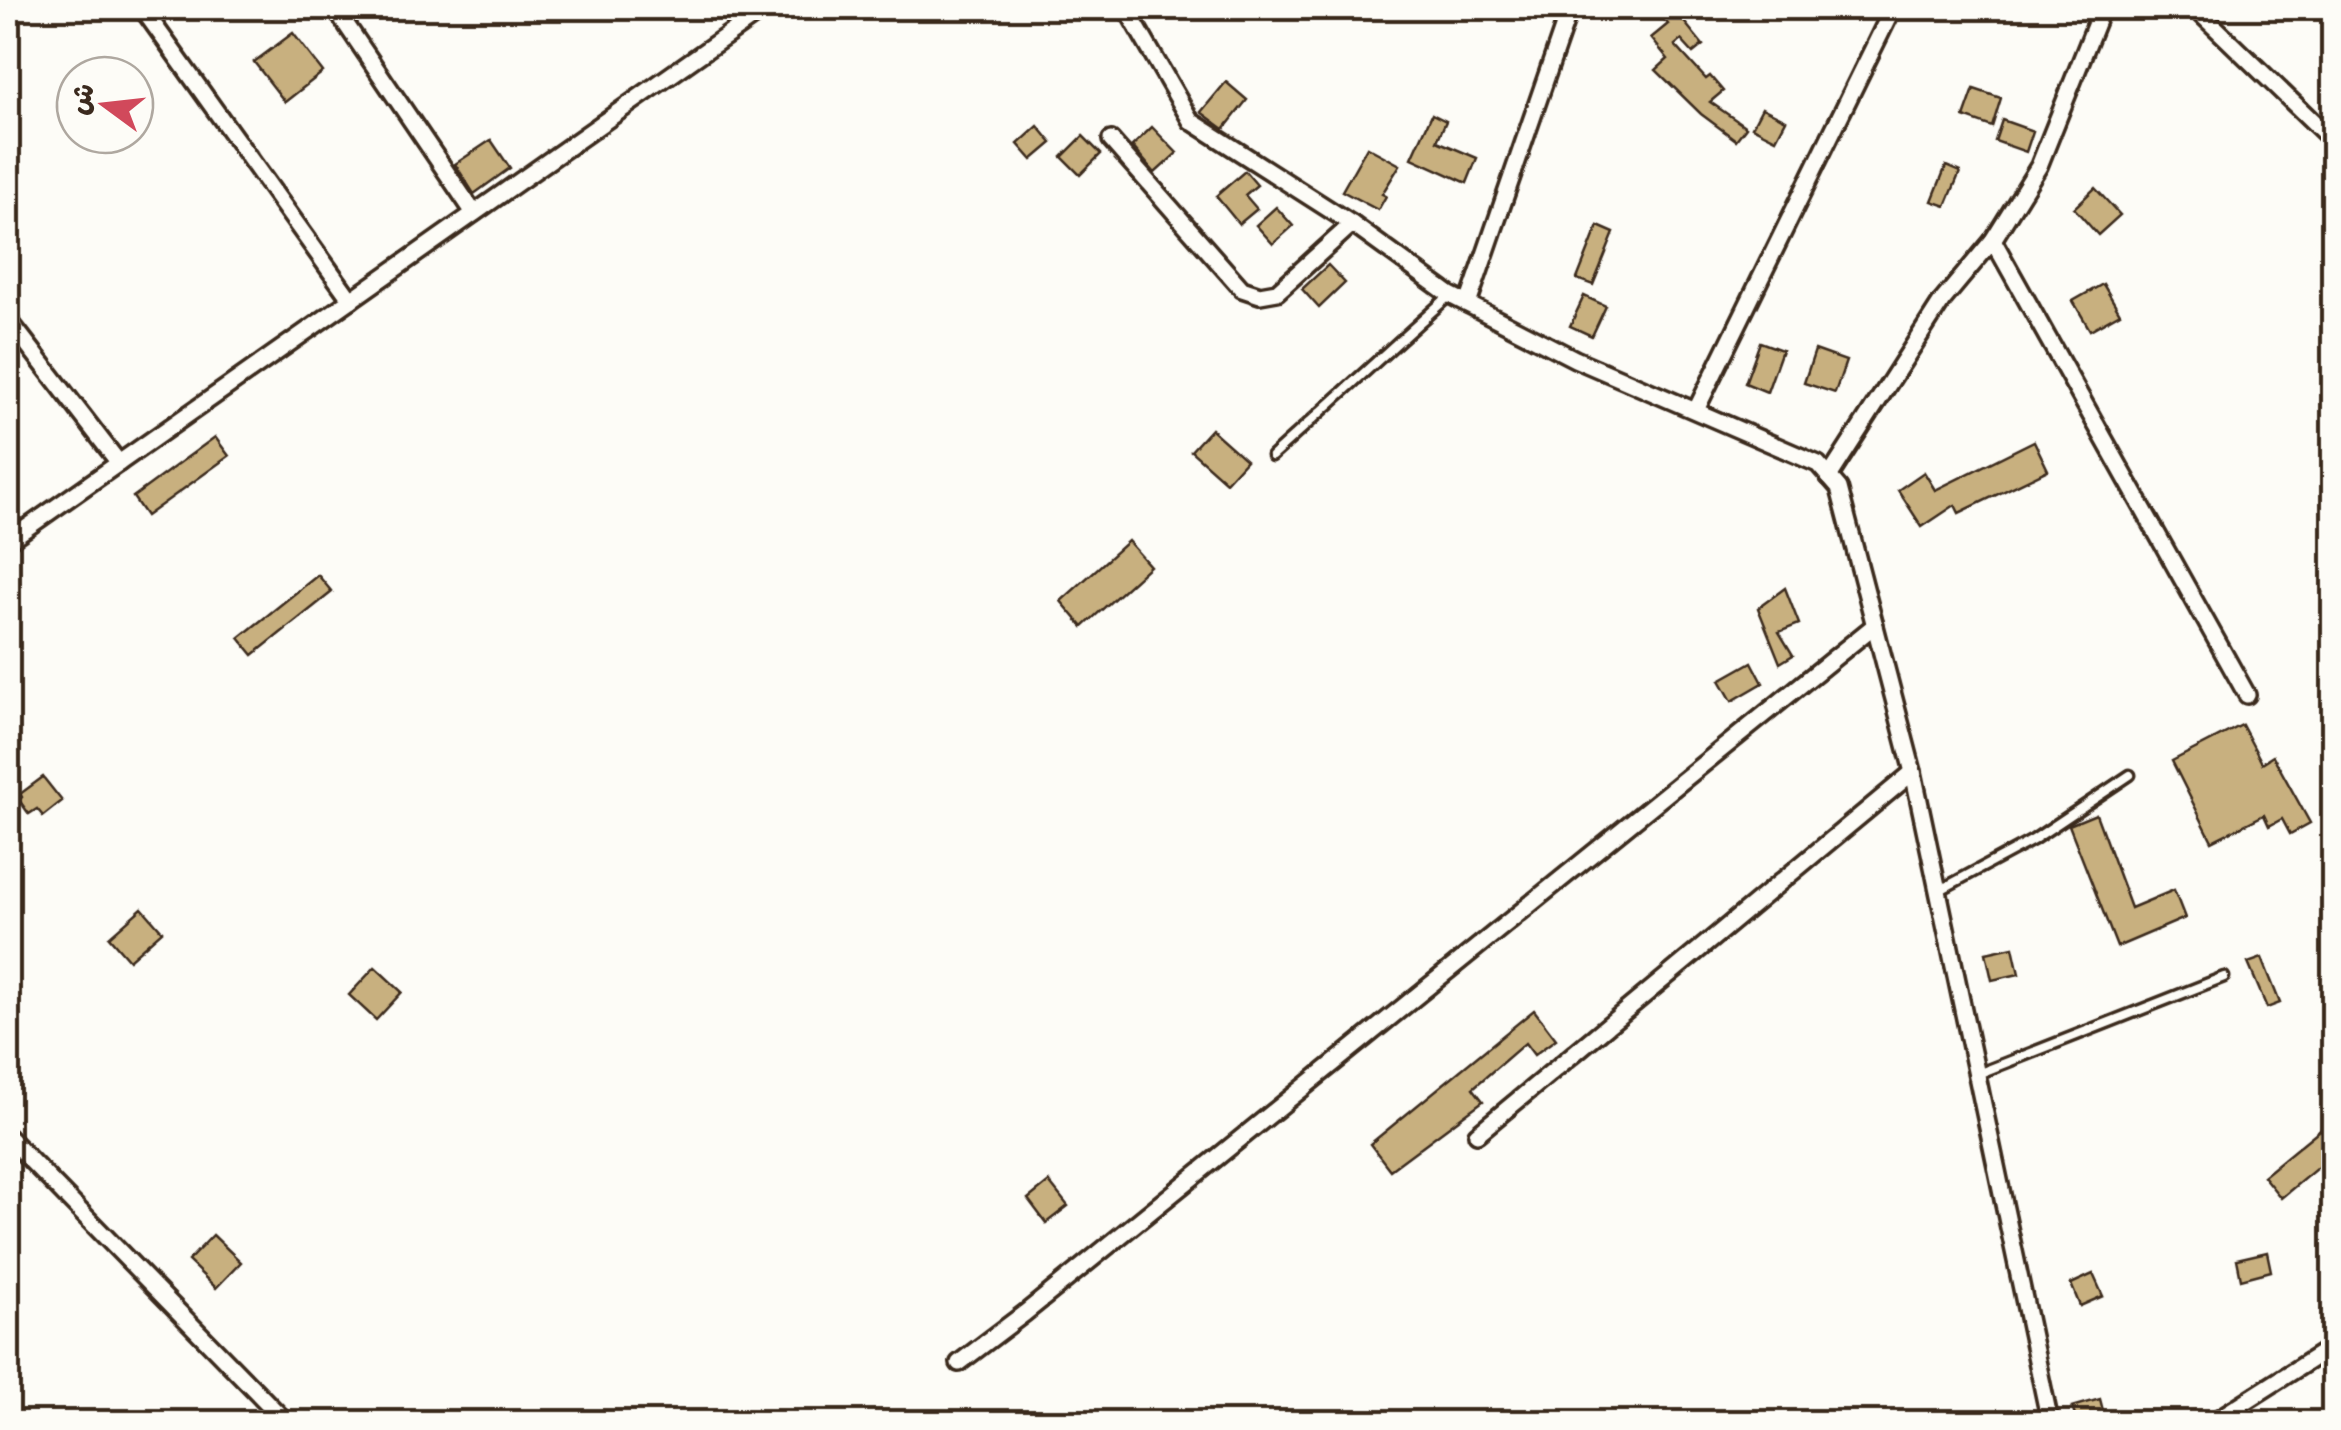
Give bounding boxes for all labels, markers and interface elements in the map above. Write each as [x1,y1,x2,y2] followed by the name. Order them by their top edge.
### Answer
[55,55,155,155] north arrow
[59,79,101,118] text: ش

